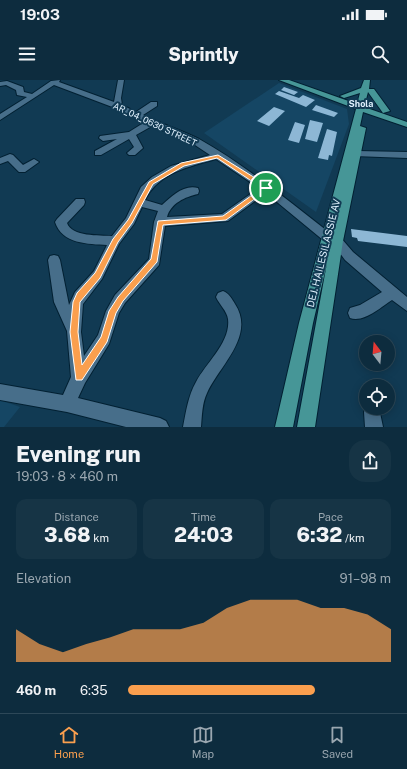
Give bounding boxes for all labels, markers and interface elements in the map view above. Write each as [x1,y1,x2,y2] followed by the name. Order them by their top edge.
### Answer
[20,6,60,23] text: 19:03
[16,43,38,65] icon: menu
[369,43,391,65] icon: search
[168,44,239,65] text: Sprintly
[349,98,373,109] district label: Shola
[111,100,199,149] street label: AR_04_0630 STREET
[249,171,283,205] pin
[255,177,277,199] icon: arrive
[304,197,342,308] street label: DEJ. HAILESILASSIE AV
[359,335,395,371] north arrow
[359,335,395,415] map controls
[359,379,395,415] button: locate
[349,440,391,482] button: share
[16,441,141,467] text: Evening run
[16,469,118,484] text: 19:03 · 8 × 460 m
[54,511,99,523] text: Distance
[191,511,216,523] text: Time
[318,511,343,523] text: Pace
[44,523,91,547] text: 3.68
[174,523,233,547] text: 24:03
[296,523,342,547] text: 6:32
[91,532,109,544] text: km
[342,532,365,544] text: /km
[16,571,71,586] text: Elevation
[340,571,391,586] text: 91–98 m
[16,683,56,698] text: 460 m
[80,683,108,698] text: 6:35
[54,724,84,760] tab: Home
[192,724,214,760] tab: Map
[322,724,353,760] tab: Saved

